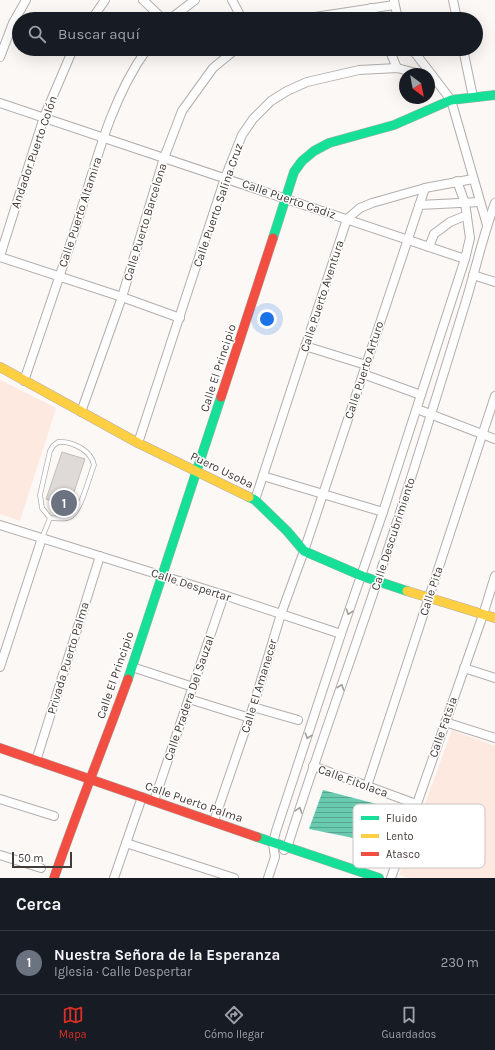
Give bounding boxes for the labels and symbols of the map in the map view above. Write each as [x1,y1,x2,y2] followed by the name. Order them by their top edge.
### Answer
[399,68,435,104] north arrow
[8,94,60,210] street label: Andador Puerto Colón
[190,141,246,269] street label: Calle Puerto Salina Cruz
[56,155,104,269] street label: Calle Puerto Altamira
[120,161,170,283] street label: Calle Puerto Barcelona
[240,176,338,222] street label: Calle Puerto Cadiz
[297,238,347,354] street label: Calle Puerto Aventura
[257,309,277,329] your location
[342,319,386,421] street label: Calle Puerto Arturo
[197,322,239,414] street label: Calle El Principio
[188,449,256,491] street label: Puero Usoba
[368,476,418,592] street label: Calle Descubrimiento
[51,488,77,518] pin: 1
[416,565,446,617] street label: Calle Pita
[149,566,233,605] street label: Calle Despertar
[44,600,92,716] street label: Privada Puerto Palma
[345,609,353,616] one-way arrow
[94,630,136,720] street label: Calle El Principio
[161,634,217,762] street label: Calle Pradera Del Sauzal
[238,637,280,735] street label: Calle El Amanecer
[336,684,344,691] one-way arrow
[426,695,460,759] street label: Calle Fatsia
[305,732,313,739] one-way arrow
[316,762,390,800] street label: Calle Fitolaca
[143,779,245,825] street label: Calle Puerto Palma
[353,804,485,868] legend
[294,807,303,814] one-way arrow
[386,812,417,825] text: Fluido
[386,830,414,843] text: Lento
[386,848,420,861] text: Atasco
[12,850,72,869] scale bar

